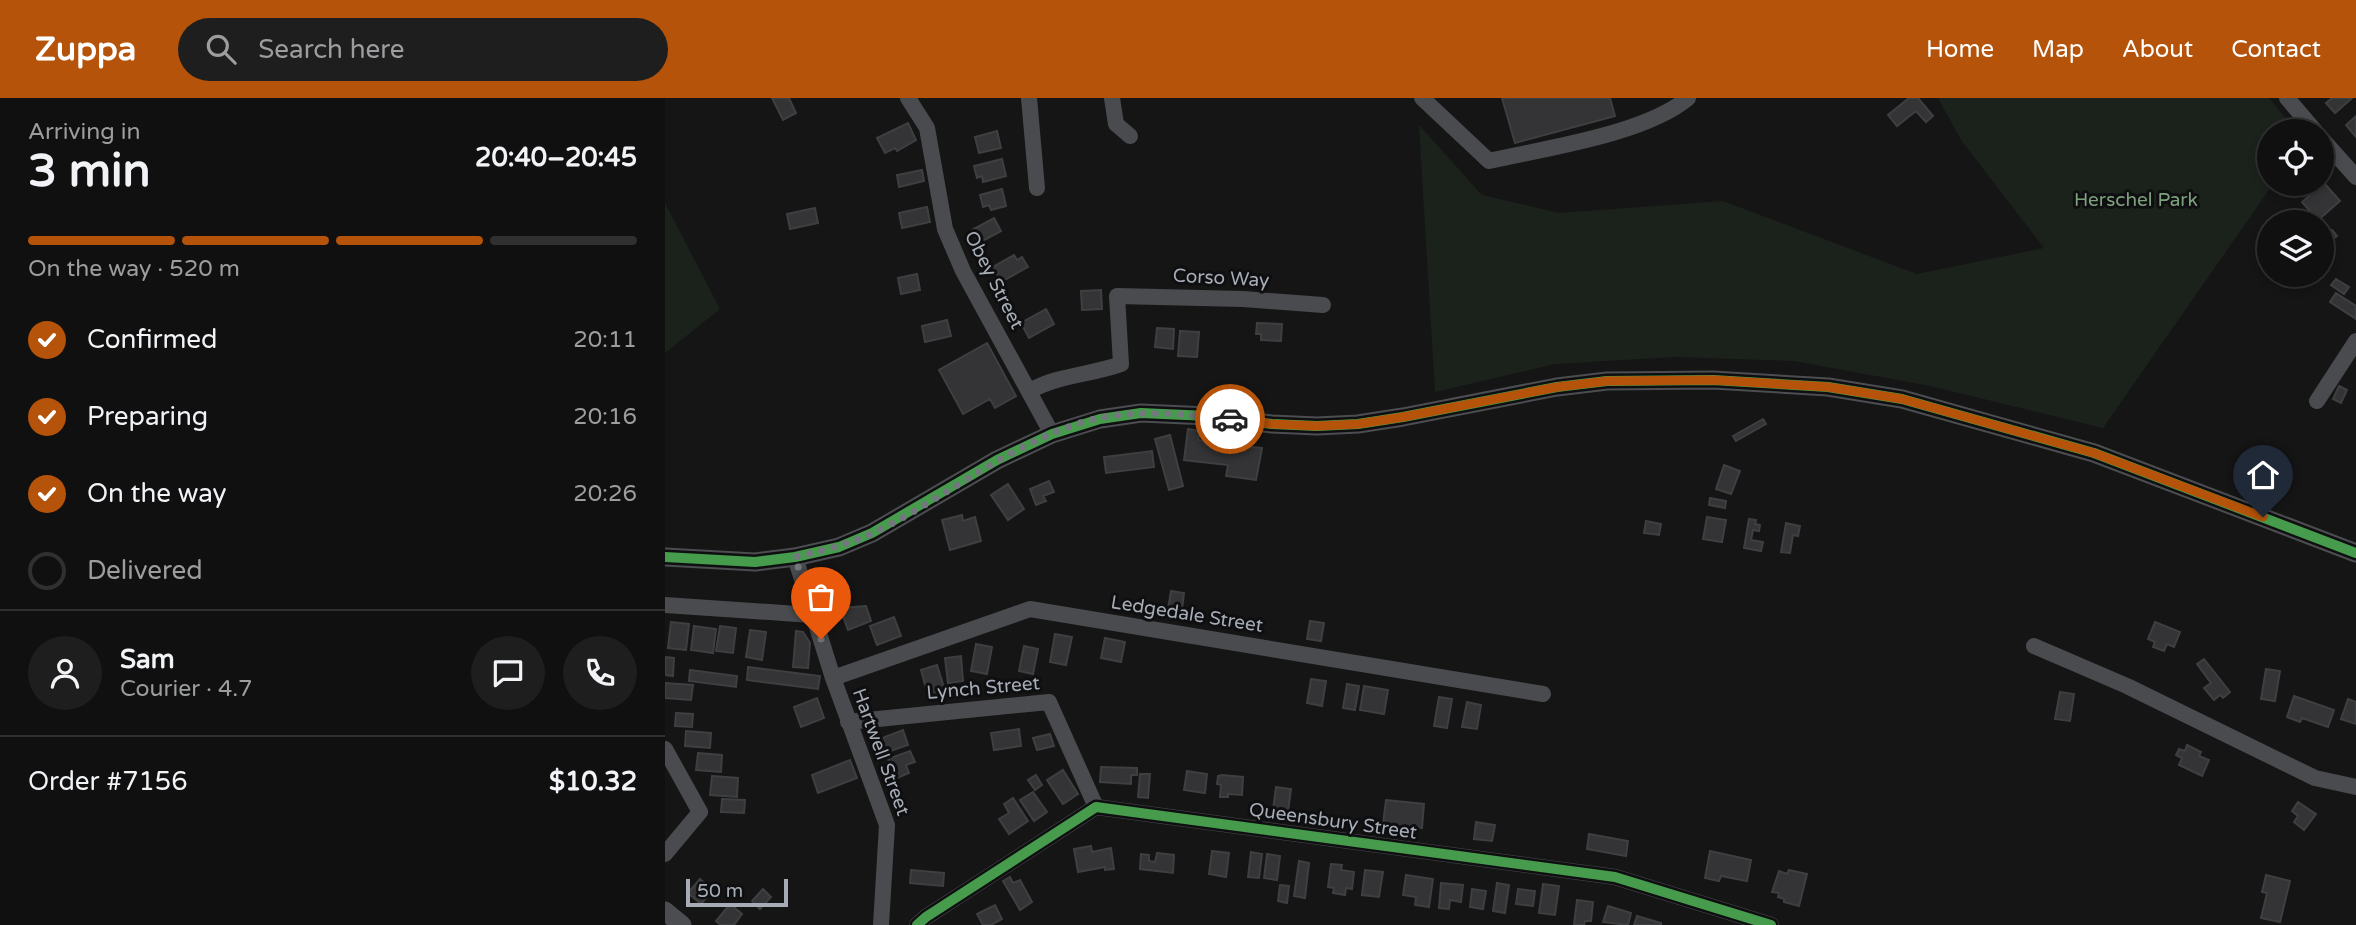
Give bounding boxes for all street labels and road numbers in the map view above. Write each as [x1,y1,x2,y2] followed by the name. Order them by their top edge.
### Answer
[960,227,1028,333] street label: Obey Street
[1172,264,1270,292] street label: Corso Way
[1109,591,1265,637] street label: Ledgedale Street
[925,672,1041,704] street label: Lynch Street
[848,685,914,819] street label: Hartwell Street
[1248,798,1418,844] street label: Queensbury Street

